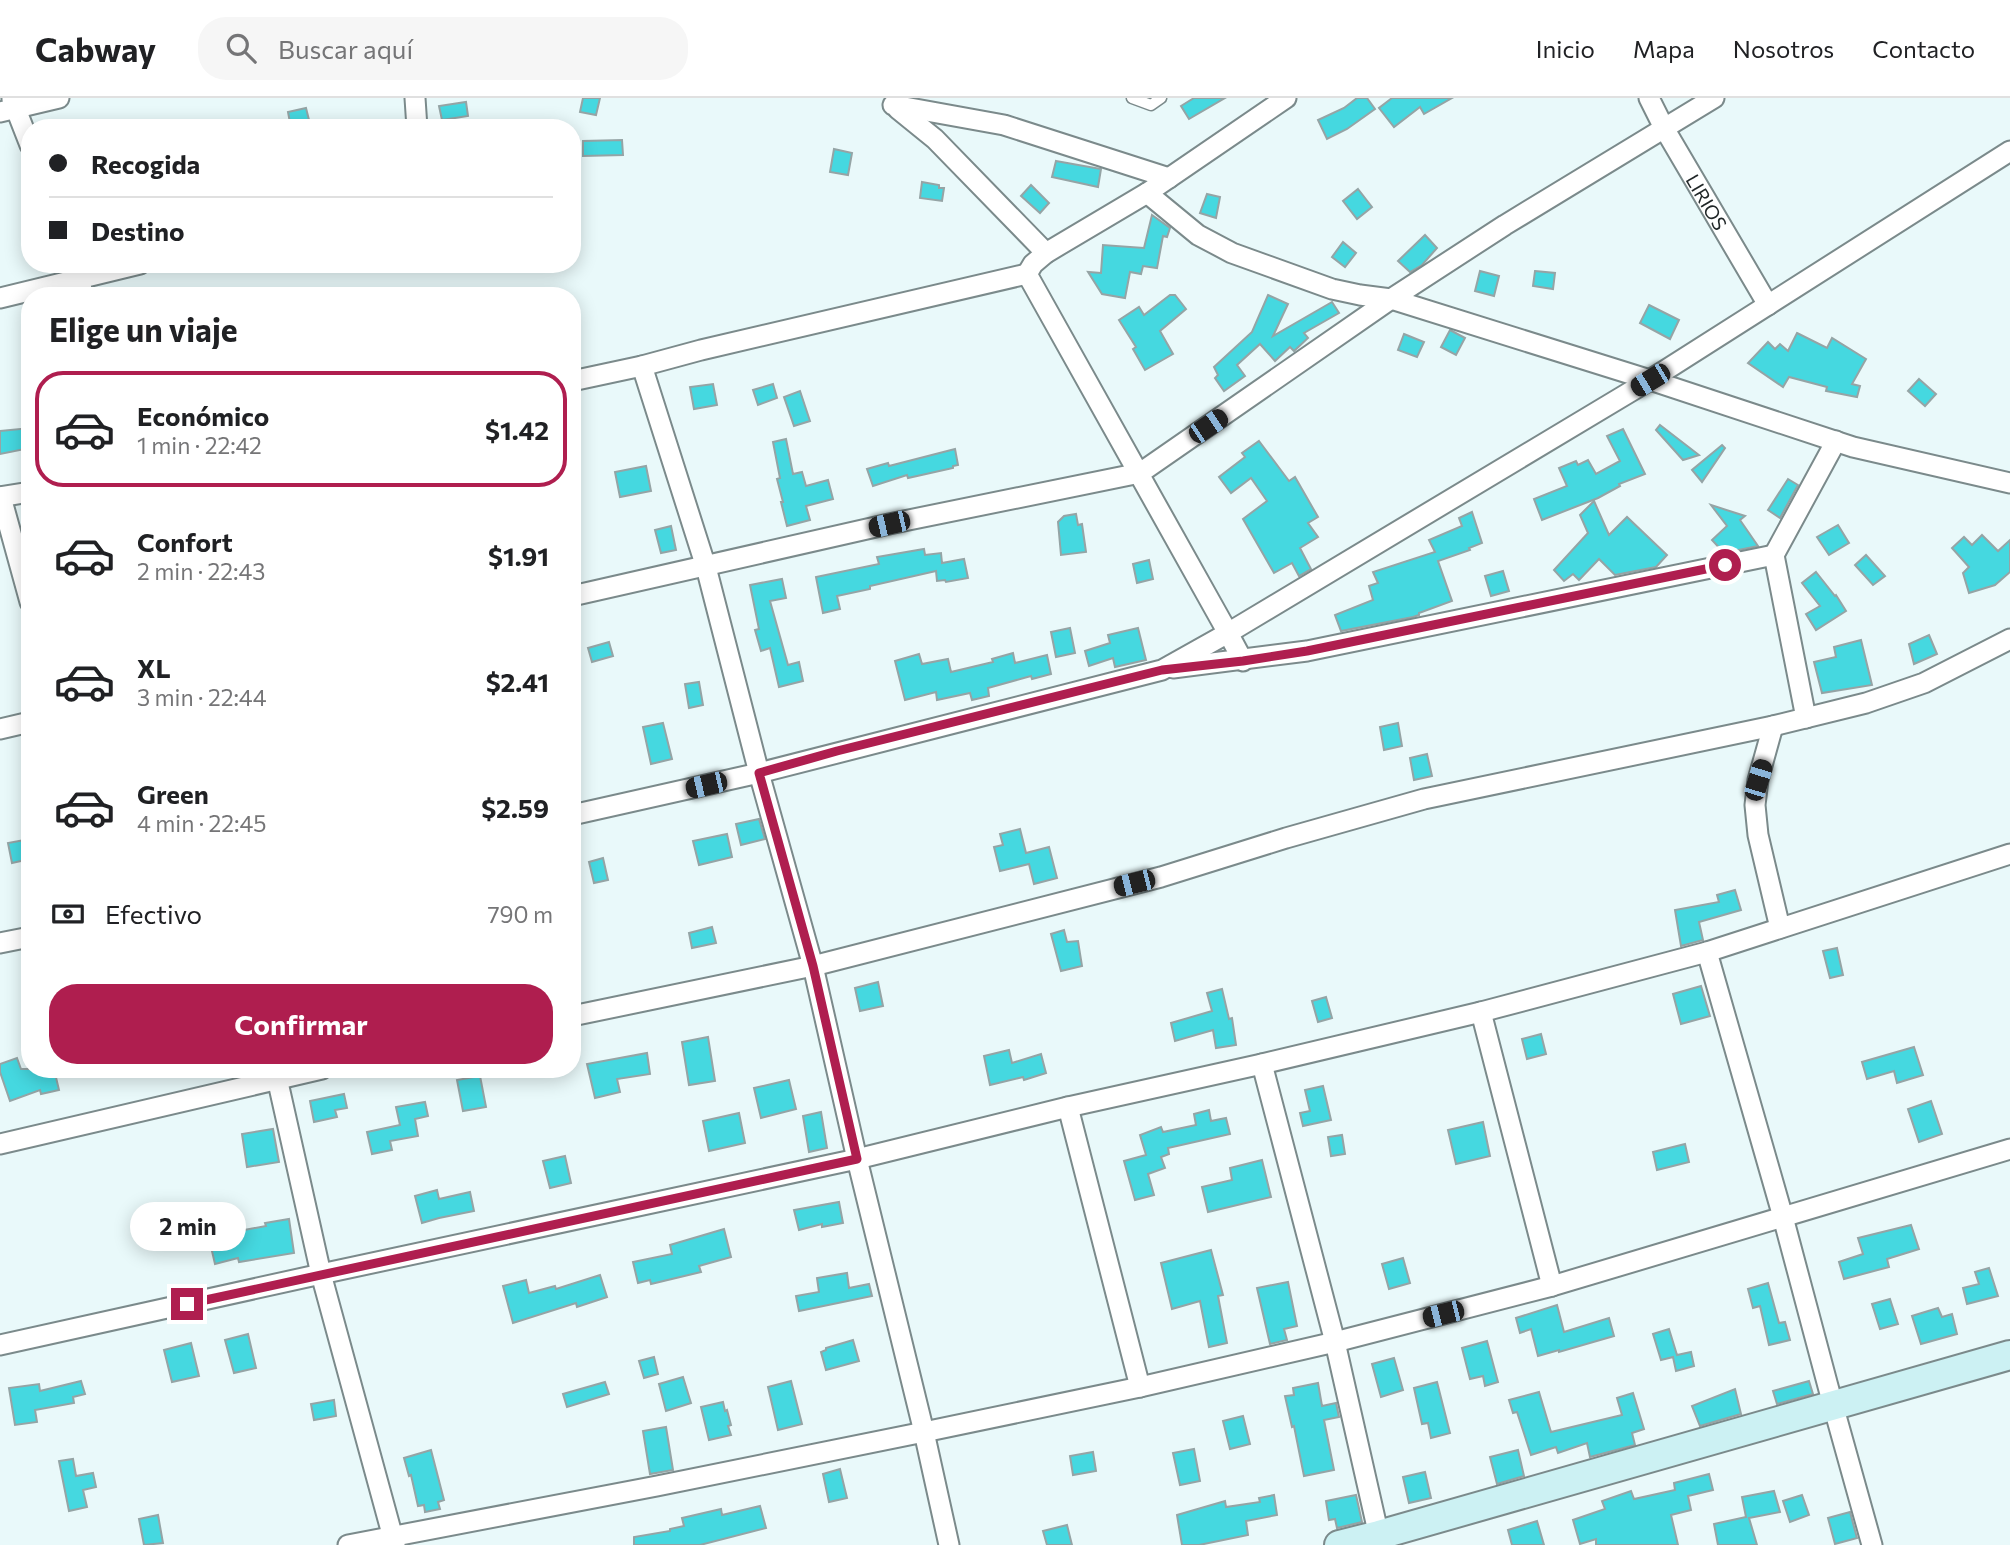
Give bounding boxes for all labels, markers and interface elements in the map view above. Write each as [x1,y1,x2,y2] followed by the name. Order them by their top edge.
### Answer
[198,17,688,80] search box
[35,28,156,69] text: Cabway
[222,29,260,67] icon: search
[278,33,413,64] text: Buscar aquí
[1536,34,1595,63] text: Inicio
[1633,34,1695,63] text: Mapa
[1733,34,1834,63] text: Nosotros
[1872,34,1975,63] text: Contacto
[91,148,200,179] text: Recogida
[1682,170,1733,234] street label: LIRIOS
[91,215,185,246] text: Destino
[49,309,238,349] text: Elige un viaje
[1627,360,1674,400] car
[53,398,116,461] icon: car
[137,400,269,431] text: Económico
[1185,406,1232,446] car
[485,414,549,445] text: $1.42
[137,431,262,459] text: 1 min · 22:42
[867,509,912,539] car
[53,524,116,587] icon: car
[137,526,233,557] text: Confort
[488,540,549,571] text: $1.91
[1709,549,1741,581] route start
[137,557,265,585] text: 2 min · 22:43
[53,650,116,713] icon: car
[137,652,171,683] text: XL
[486,666,549,697] text: $2.41
[137,683,266,711] text: 3 min · 22:44
[1742,757,1775,803] car
[684,770,729,800] car
[53,776,116,839] icon: car
[137,778,209,809] text: Green
[481,792,549,823] text: $2.59
[137,809,267,837] text: 4 min · 22:45
[1112,868,1157,898] car
[49,895,87,933] icon: cash
[105,898,202,929] text: Efectivo
[487,900,553,928] text: 790 m
[49,984,553,1064] button: Confirmar
[129,1202,245,1252] callout: 2 min
[159,1212,217,1240] text: 2 min
[171,1288,203,1320] route end
[1421,1299,1466,1329] car

